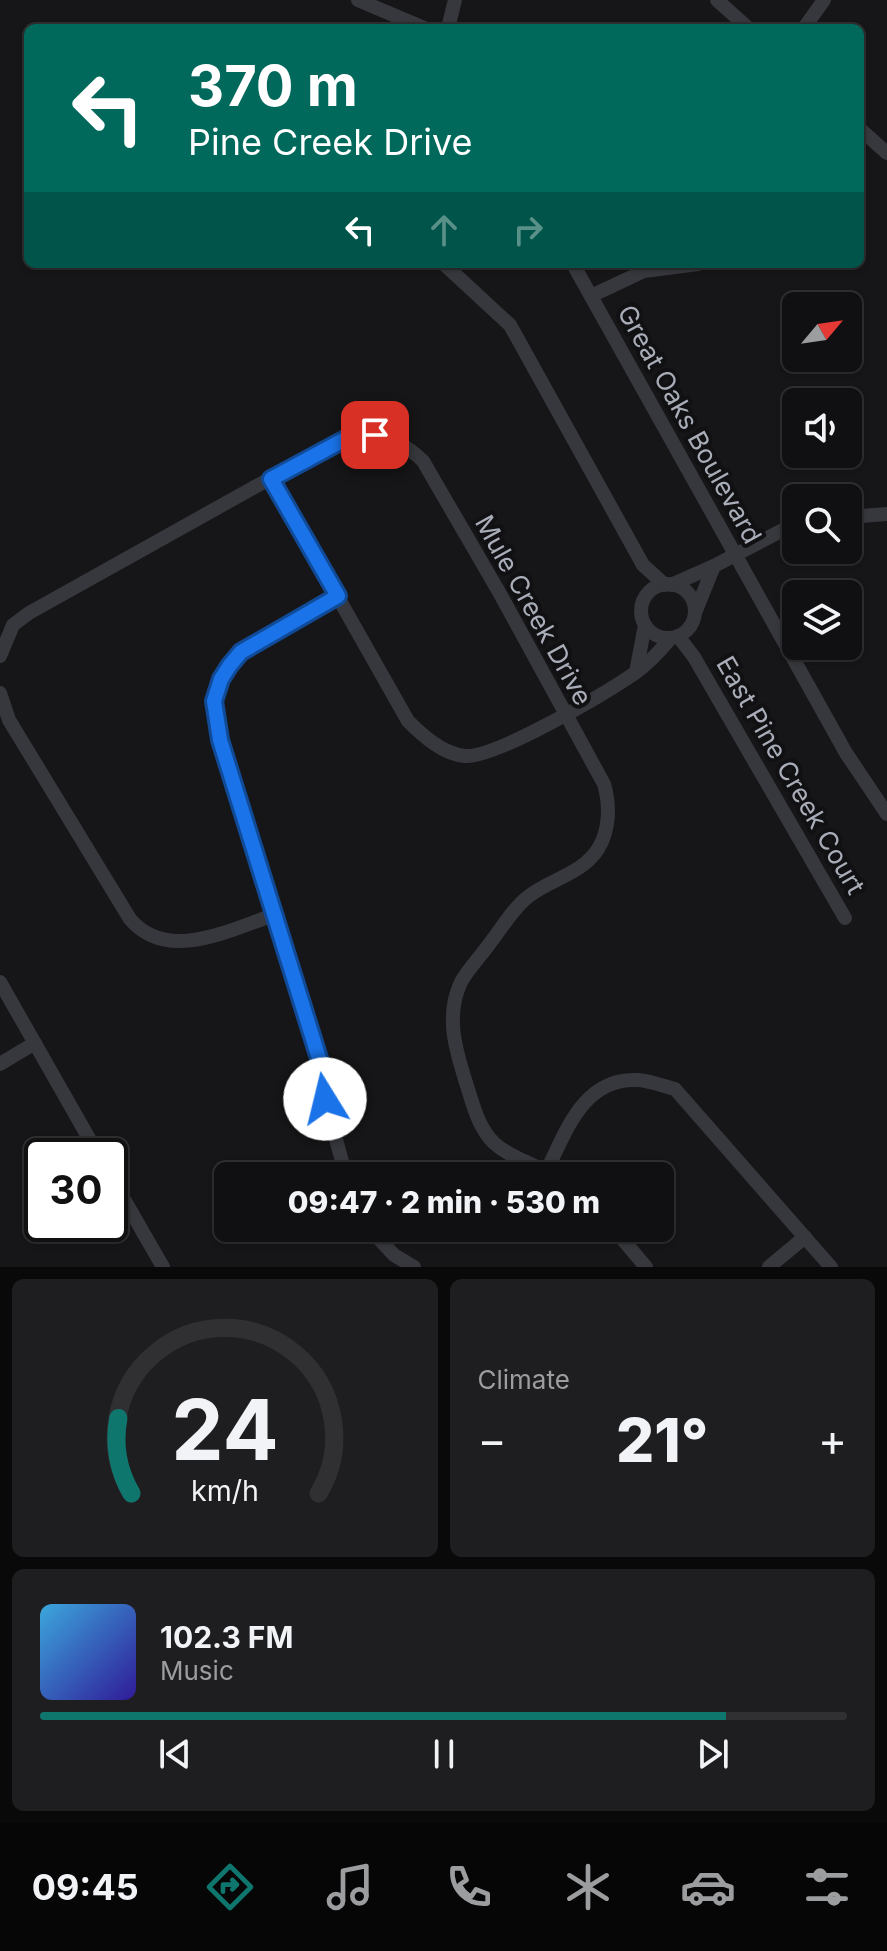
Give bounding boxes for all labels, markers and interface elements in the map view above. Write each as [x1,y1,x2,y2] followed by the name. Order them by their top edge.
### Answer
[188,52,358,120] text: 370 m
[56,56,160,160] icon: left
[188,120,473,164] text: Pine Creek Drive
[338,208,382,252] icon: left
[422,208,466,252] icon: ahead
[506,208,550,252] icon: right
[782,292,862,372] north arrow
[782,292,862,660] map controls
[612,299,768,549] street label: Great Oaks Boulevard
[782,388,862,468] button: sound
[341,401,409,469] pin
[353,413,397,457] icon: arrive
[782,484,862,564] button: search
[469,510,599,710] street label: Mule Creek Drive
[782,580,862,660] button: layers
[710,651,872,899] street label: East Pine Creek Court
[283,1057,367,1141] position arrow
[24,1138,128,1242] speed limit sign: 30
[288,1184,600,1220] text: 09:47 · 2 min · 530 m
[478,1364,570,1395] text: Climate
[171,1379,278,1480] text: 24
[616,1404,708,1476] text: 21°
[478,1413,507,1467] text: −
[818,1413,847,1467] text: +
[191,1473,259,1508] text: km/h
[160,1619,293,1655] text: 102.3 FM
[160,1655,234,1686] text: Music
[153,1732,197,1776] icon: previous
[422,1732,466,1776] icon: pause
[691,1732,735,1776] icon: next
[202,1859,258,1915] icon: directions
[322,1859,378,1915] icon: music
[441,1859,497,1915] icon: phone
[560,1859,616,1915] icon: climate
[680,1859,736,1915] icon: car
[799,1859,855,1915] icon: filters
[32,1865,139,1909] text: 09:45

